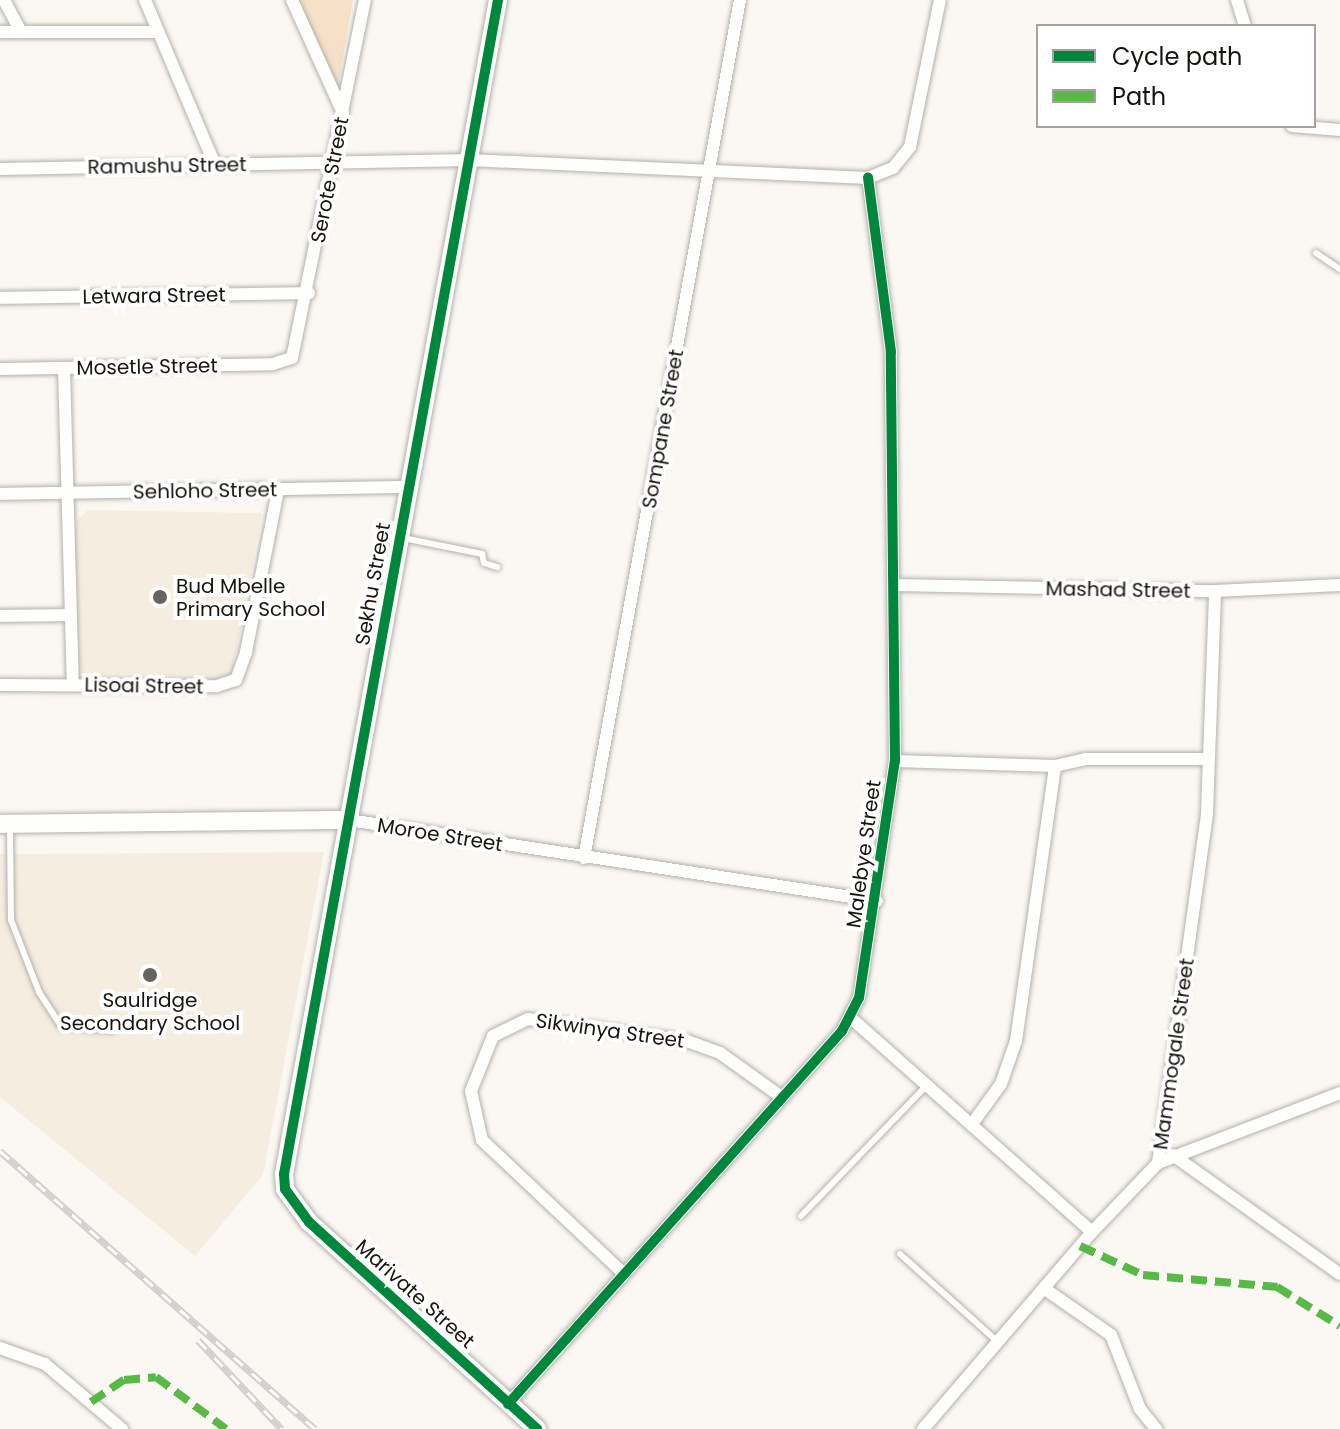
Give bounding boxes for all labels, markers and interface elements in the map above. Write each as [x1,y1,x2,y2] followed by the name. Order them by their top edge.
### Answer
[1036,24,1316,128] legend
[1112,40,1242,73] text: Cycle path
[1112,80,1166,113] text: Path
[306,115,354,245] street label: Serote Street
[87,153,247,179] street label: Ramushu Street
[82,283,226,309] street label: Letwara Street
[637,348,689,510] street label: Sompane Street
[76,354,218,380] street label: Mosetle Street
[133,478,277,504] street label: Sehloho Street
[350,521,396,647] street label: Sekhu Street
[176,574,325,621] place label: Bud Mbelle Primary School
[1045,577,1191,603] street label: Mashad Street
[151,588,169,606] marker: Bud Mbelle Primary School
[84,673,204,699] street label: Lisoai Street
[842,778,886,930] street label: Malebye Street
[376,813,504,857] street label: Moroe Street
[1149,957,1199,1151] street label: Mammogale Street
[141,966,159,984] marker: Saulridge Secondary School
[60,988,240,1035] place label: Saulridge Secondary School
[534,1009,686,1053] street label: Sikwinya Street
[351,1234,479,1354] street label: Marivate Street

